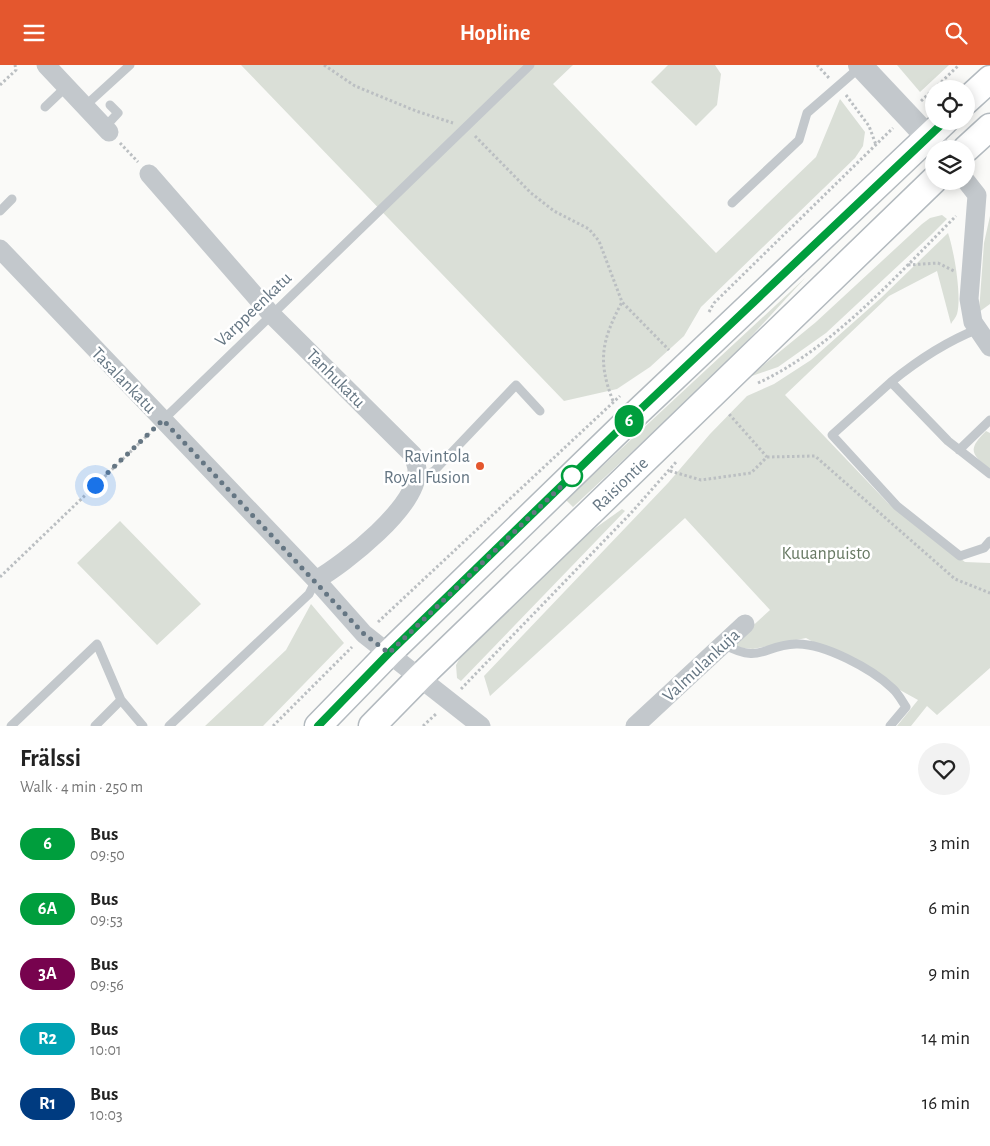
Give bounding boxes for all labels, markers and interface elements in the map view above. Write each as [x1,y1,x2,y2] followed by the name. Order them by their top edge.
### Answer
[20,19,48,47] icon: menu
[942,19,970,47] icon: search
[460,22,530,44] text: Hopline
[925,80,975,190] map controls
[925,80,975,130] button: locate
[925,140,975,190] button: layers
[212,269,295,350] street label: Varppeenkatu
[88,344,159,417] street label: Tasalankatu
[303,346,368,411] street label: Tanhukatu
[613,405,645,437] line badge: 6
[625,412,633,430] text: 6
[384,448,470,487] place label: Ravintola Royal Fusion
[589,454,652,515] street label: Raisiontie
[474,460,486,472] marker: Ravintola Royal Fusion
[561,465,583,487] unlabelled marker
[83,473,108,498] your location
[781,545,871,563] park label: Kuuanpuisto
[660,626,744,706] street label: Valmulankuja
[918,743,970,795] button: heart
[20,747,81,771] text: Frälssi
[20,779,143,795] text: Walk · 4 min · 250 m
[90,825,118,844] text: Bus
[929,834,970,853] text: 3 min
[43,835,52,853] text: 6
[90,847,125,863] text: 09:50
[90,890,118,909] text: Bus
[928,899,970,918] text: 6 min
[38,900,57,918] text: 6A
[90,912,123,928] text: 09:53
[90,955,118,974] text: Bus
[928,964,970,983] text: 9 min
[38,965,57,983] text: 3A
[90,977,124,993] text: 09:56
[90,1020,118,1039] text: Bus
[922,1029,970,1048] text: 14 min
[38,1030,57,1048] text: R2
[90,1042,122,1058] text: 10:01
[90,1085,118,1104] text: Bus
[922,1094,970,1113] text: 16 min
[39,1095,56,1113] text: R1
[90,1107,123,1123] text: 10:03

